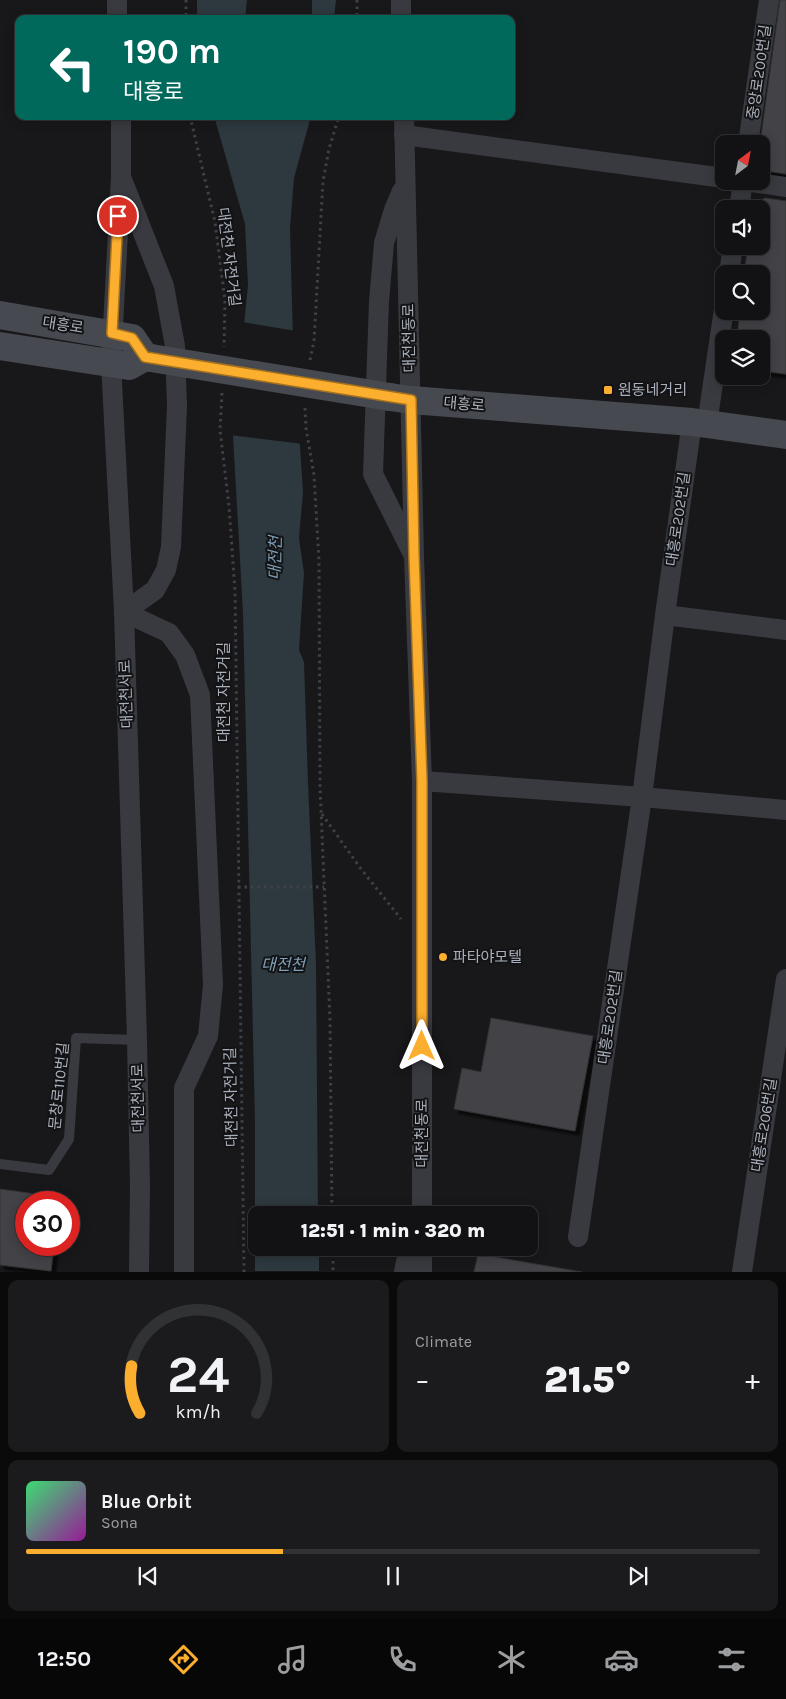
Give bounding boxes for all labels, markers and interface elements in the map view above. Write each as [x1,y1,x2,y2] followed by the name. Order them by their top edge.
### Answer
[743,23,775,121] street label: 중앙로200번길
[123,31,221,72] text: 190 m
[40,35,105,100] icon: left
[123,79,184,105] text: 대흥로
[715,135,770,190] north arrow
[715,135,770,385] map controls
[97,195,139,237] pin
[715,200,770,255] button: sound
[104,202,132,230] icon: arrive
[214,206,244,308] street label: 대전천 자전거길
[715,265,770,320] button: search
[399,303,419,373] street label: 대전천동로
[41,313,85,337] street label: 대흥로
[715,330,770,385] button: layers
[618,381,687,399] place label: 원동네거리
[602,384,614,396] marker: 원동네거리
[443,393,485,415] street label: 대흥로
[662,471,694,567] street label: 대흥로202번길
[265,533,285,580] water label: 대전천
[215,642,233,742] street label: 대전천 자전거길
[116,659,136,729] street label: 대전천서로
[453,948,522,966] place label: 파타야모텔
[437,951,449,963] marker: 파타야모텔
[261,955,307,974] water label: 대전천
[594,969,626,1065] street label: 대흥로202번길
[395,1019,447,1071] position arrow
[45,1041,73,1131] street label: 문창로110번길
[221,1047,241,1147] street label: 대전천 자전거길
[128,1063,148,1133] street label: 대전천서로
[748,1077,780,1173] street label: 대흥로206번길
[413,1098,431,1168] street label: 대전천동로
[15,1191,80,1256] speed limit sign: 30
[301,1220,485,1242] text: 12:51 · 1 min · 320 m
[415,1332,472,1351] text: Climate
[167,1344,230,1405] text: 24
[544,1357,631,1402] text: 21.5°
[415,1363,430,1396] text: −
[745,1363,760,1396] text: +
[176,1402,221,1423] text: km/h
[101,1491,192,1513] text: Blue Orbit
[101,1513,138,1532] text: Sona
[134,1562,162,1590] icon: previous
[379,1562,407,1590] icon: pause
[624,1562,652,1590] icon: next
[166,1642,201,1677] icon: directions
[275,1642,310,1677] icon: music
[385,1642,420,1677] icon: phone
[494,1642,529,1677] icon: climate
[604,1642,639,1677] icon: car
[714,1642,749,1677] icon: filters
[37,1646,91,1672] text: 12:50

